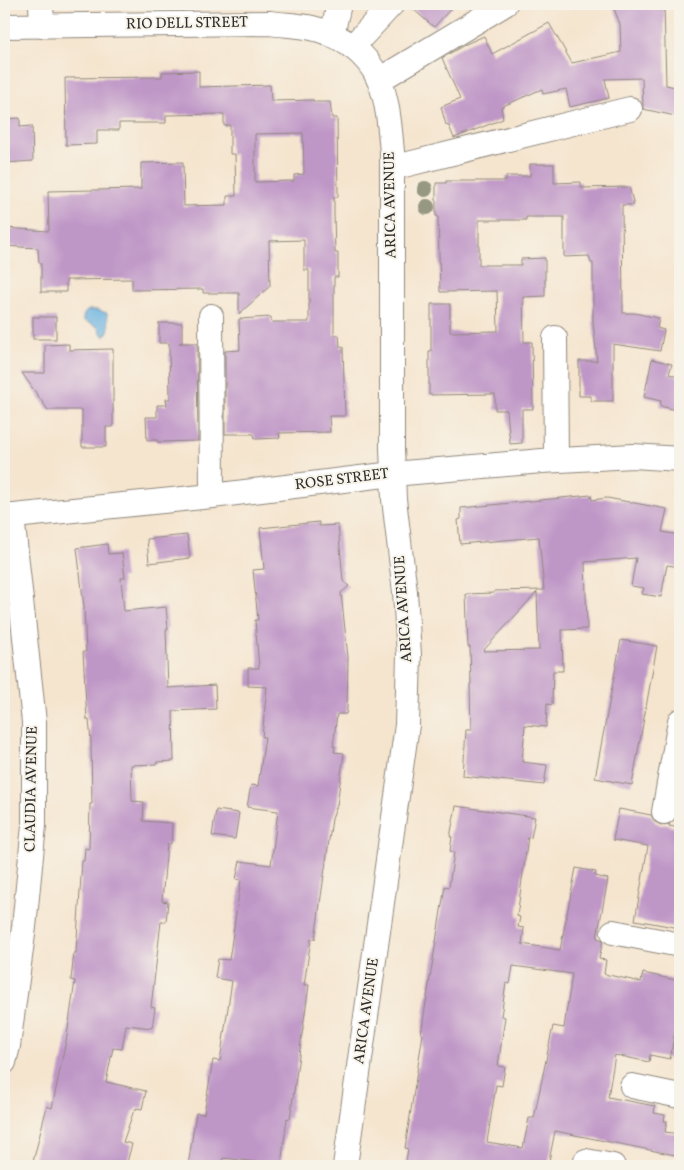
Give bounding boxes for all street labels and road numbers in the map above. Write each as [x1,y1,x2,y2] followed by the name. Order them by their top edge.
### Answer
[126,12,248,36] street label: RIO DELL STREET
[380,151,402,259] street label: ARICA AVENUE
[294,464,390,496] street label: ROSE STREET
[390,555,418,663] street label: ARICA AVENUE
[20,726,44,852] street label: CLAUDIA AVENUE
[349,957,385,1065] street label: ARICA AVENUE

